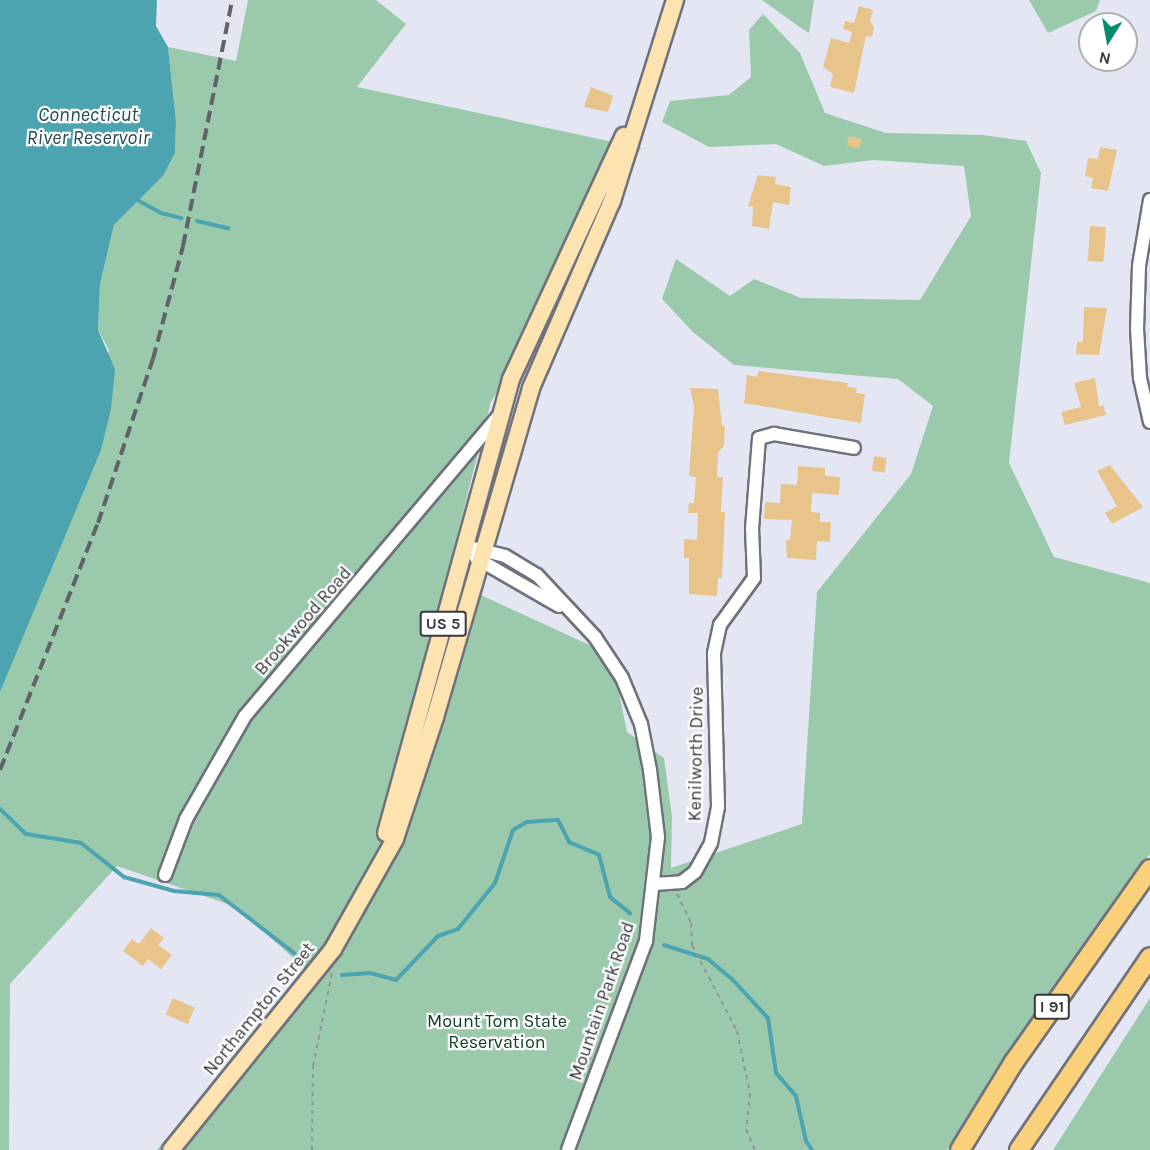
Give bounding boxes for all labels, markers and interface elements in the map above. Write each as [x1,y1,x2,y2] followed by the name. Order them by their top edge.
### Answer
[1078,12,1138,72] north arrow
[1097,48,1112,69] text: N
[27,103,149,150] water label: Connecticut River Reservoir
[250,562,356,680] street label: Brookwood Road
[419,611,467,637] road number: US 5
[684,686,708,822] street label: Kenilworth Drive
[565,919,639,1083] street label: Mountain Park Road
[199,938,319,1080] street label: Northampton Street
[1032,994,1072,1020] road number: I 91
[427,1011,567,1054] park label: Mount Tom State Reservation

